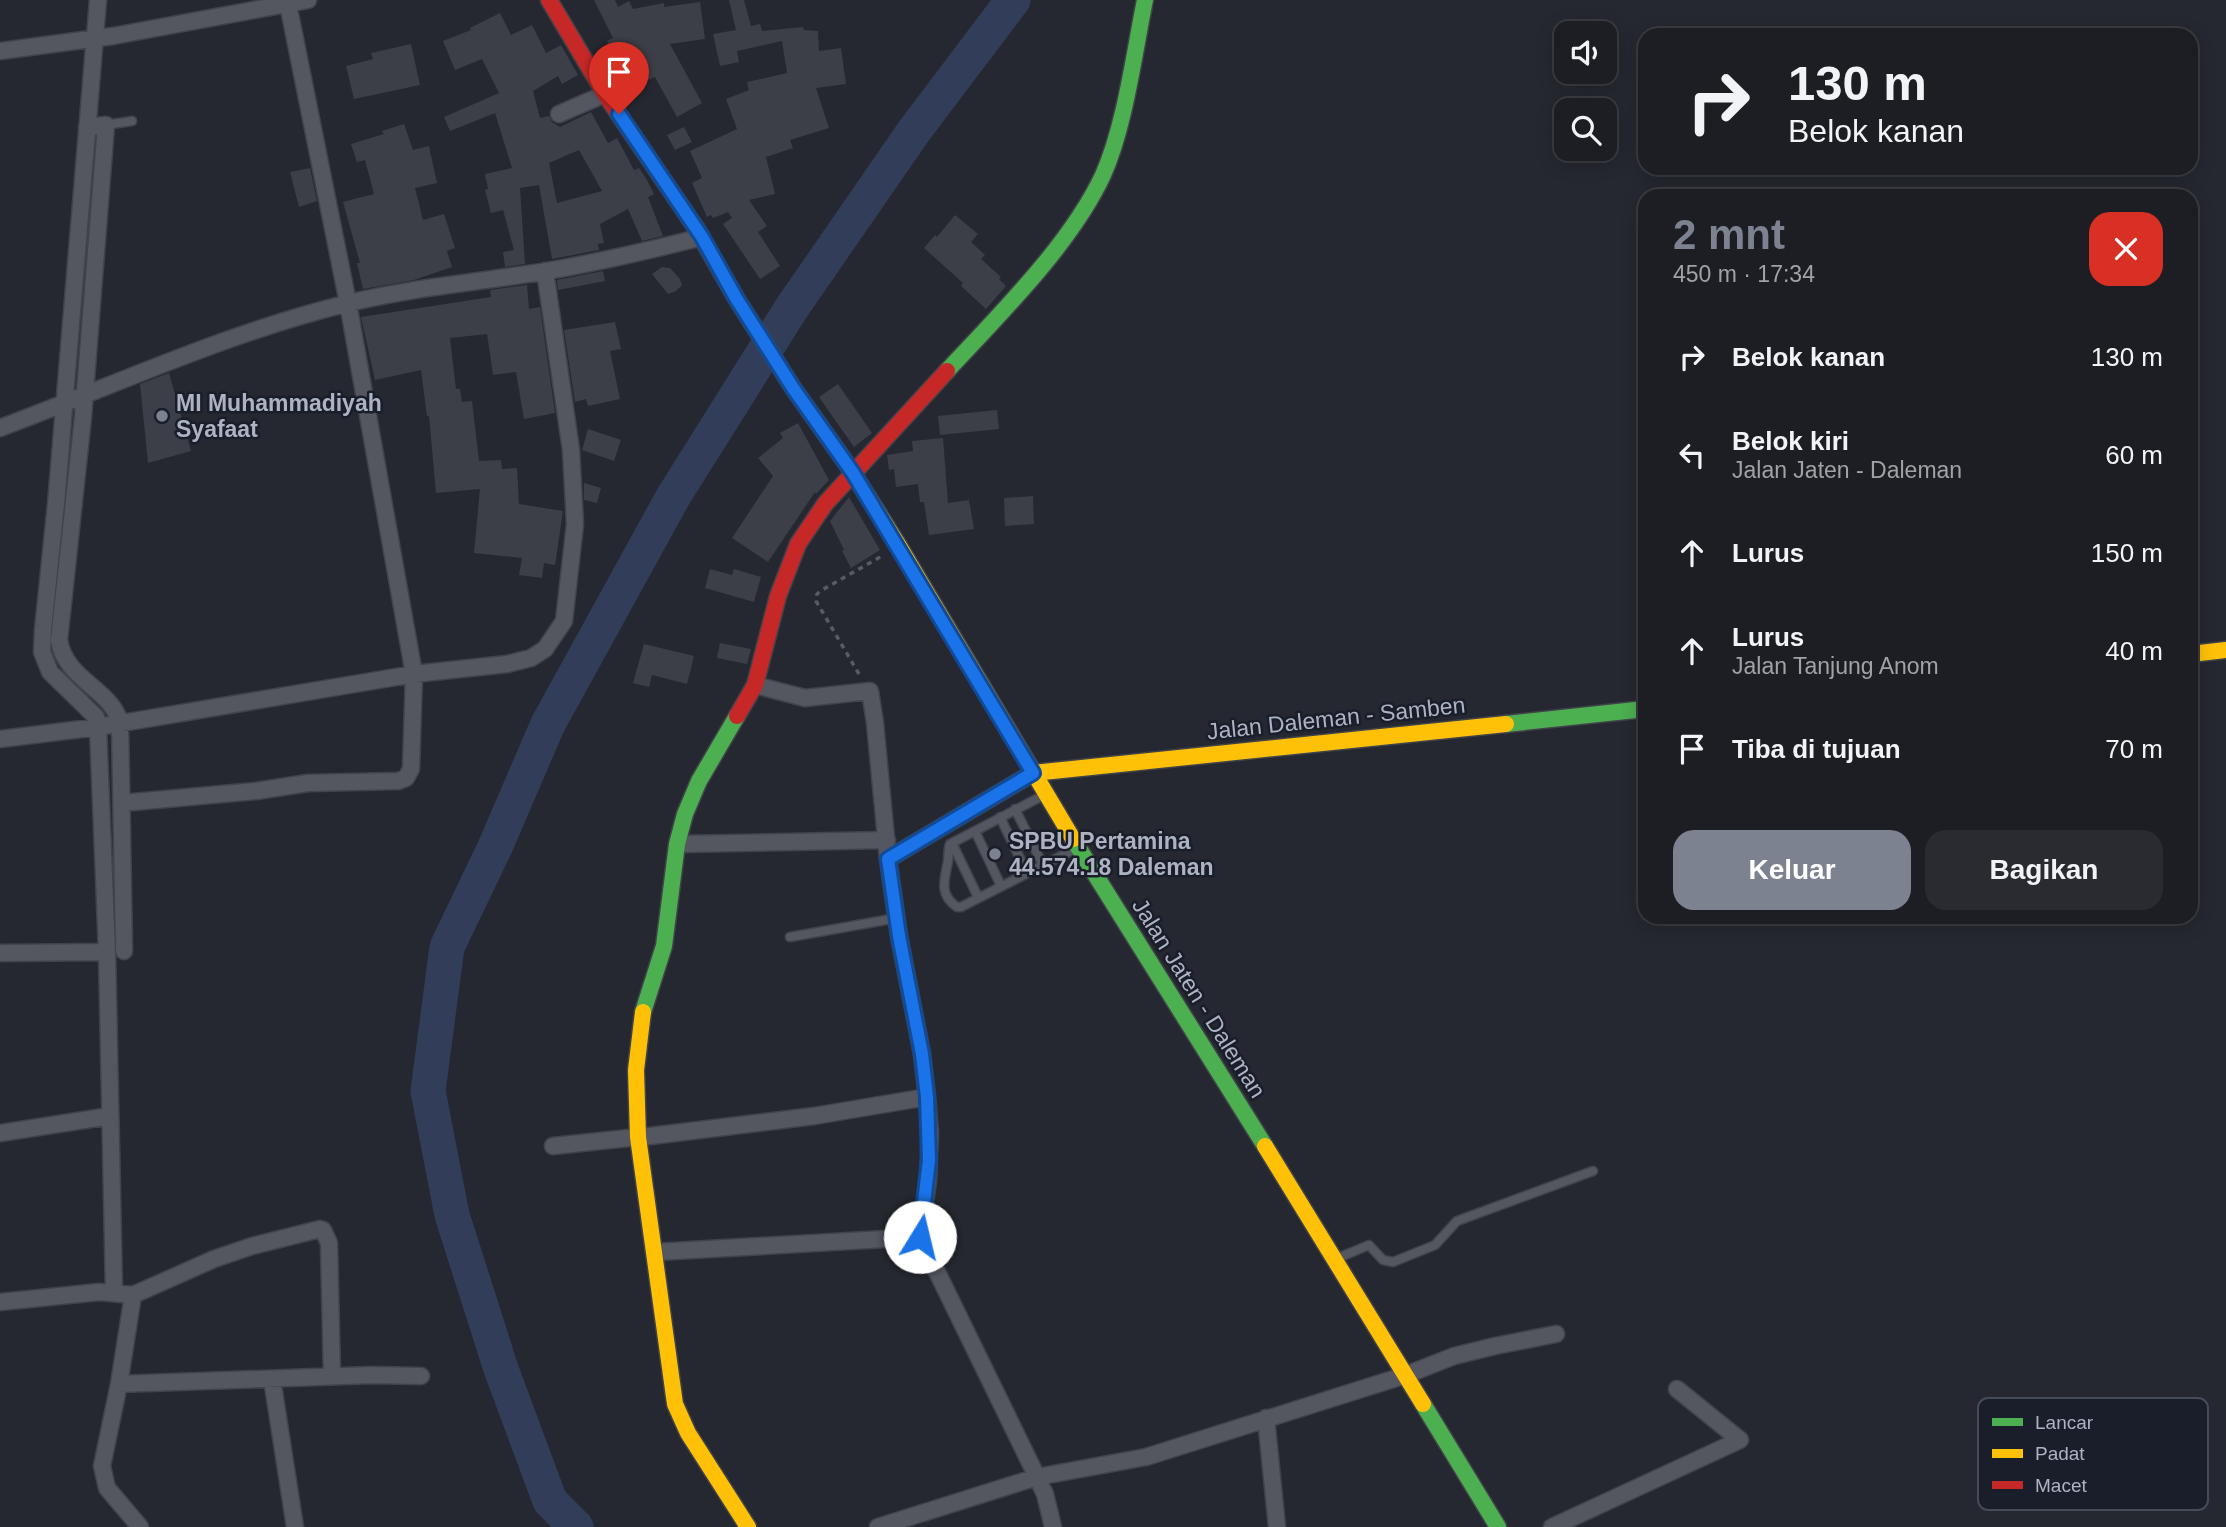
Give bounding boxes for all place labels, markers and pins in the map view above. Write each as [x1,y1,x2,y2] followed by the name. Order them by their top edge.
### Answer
[589,42,649,114] pin
[176,390,382,442] place label: MI Muhammadiyah Syafaat
[154,408,170,424] marker: MI Muhammadiyah Syafaat
[1009,828,1214,880] place label: SPBU Pertamina 44.574.18 Daleman
[987,846,1003,862] marker: SPBU Pertamina 44.574.18 Daleman

